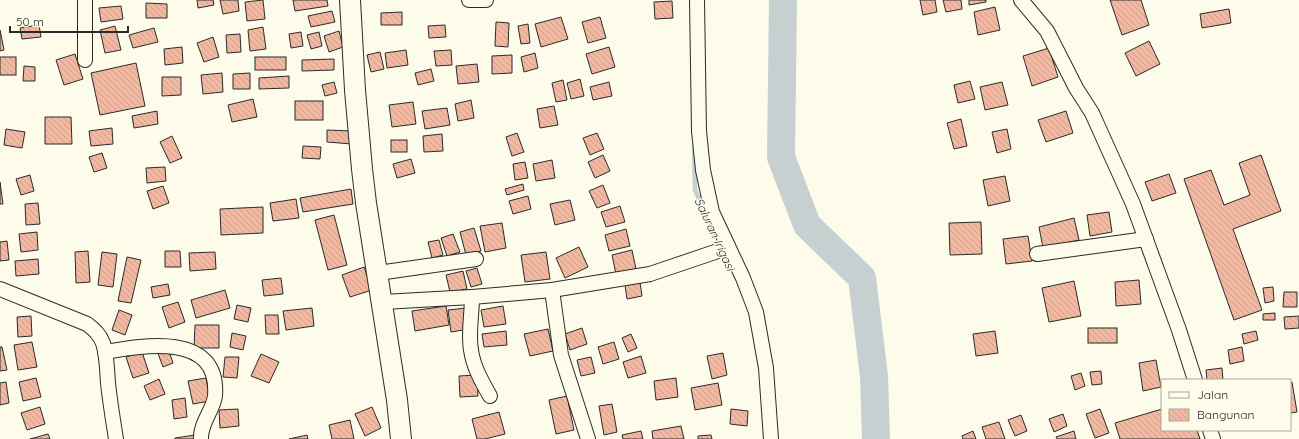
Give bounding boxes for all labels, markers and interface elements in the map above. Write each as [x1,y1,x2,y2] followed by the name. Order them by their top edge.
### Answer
[10,8,128,34] scale bar
[16,14,44,29] text: 50 m
[692,195,739,274] water label: Saluran Irigasi
[1161,379,1291,431] legend
[1197,387,1228,402] text: Jalan
[1197,407,1254,422] text: Bangunan

